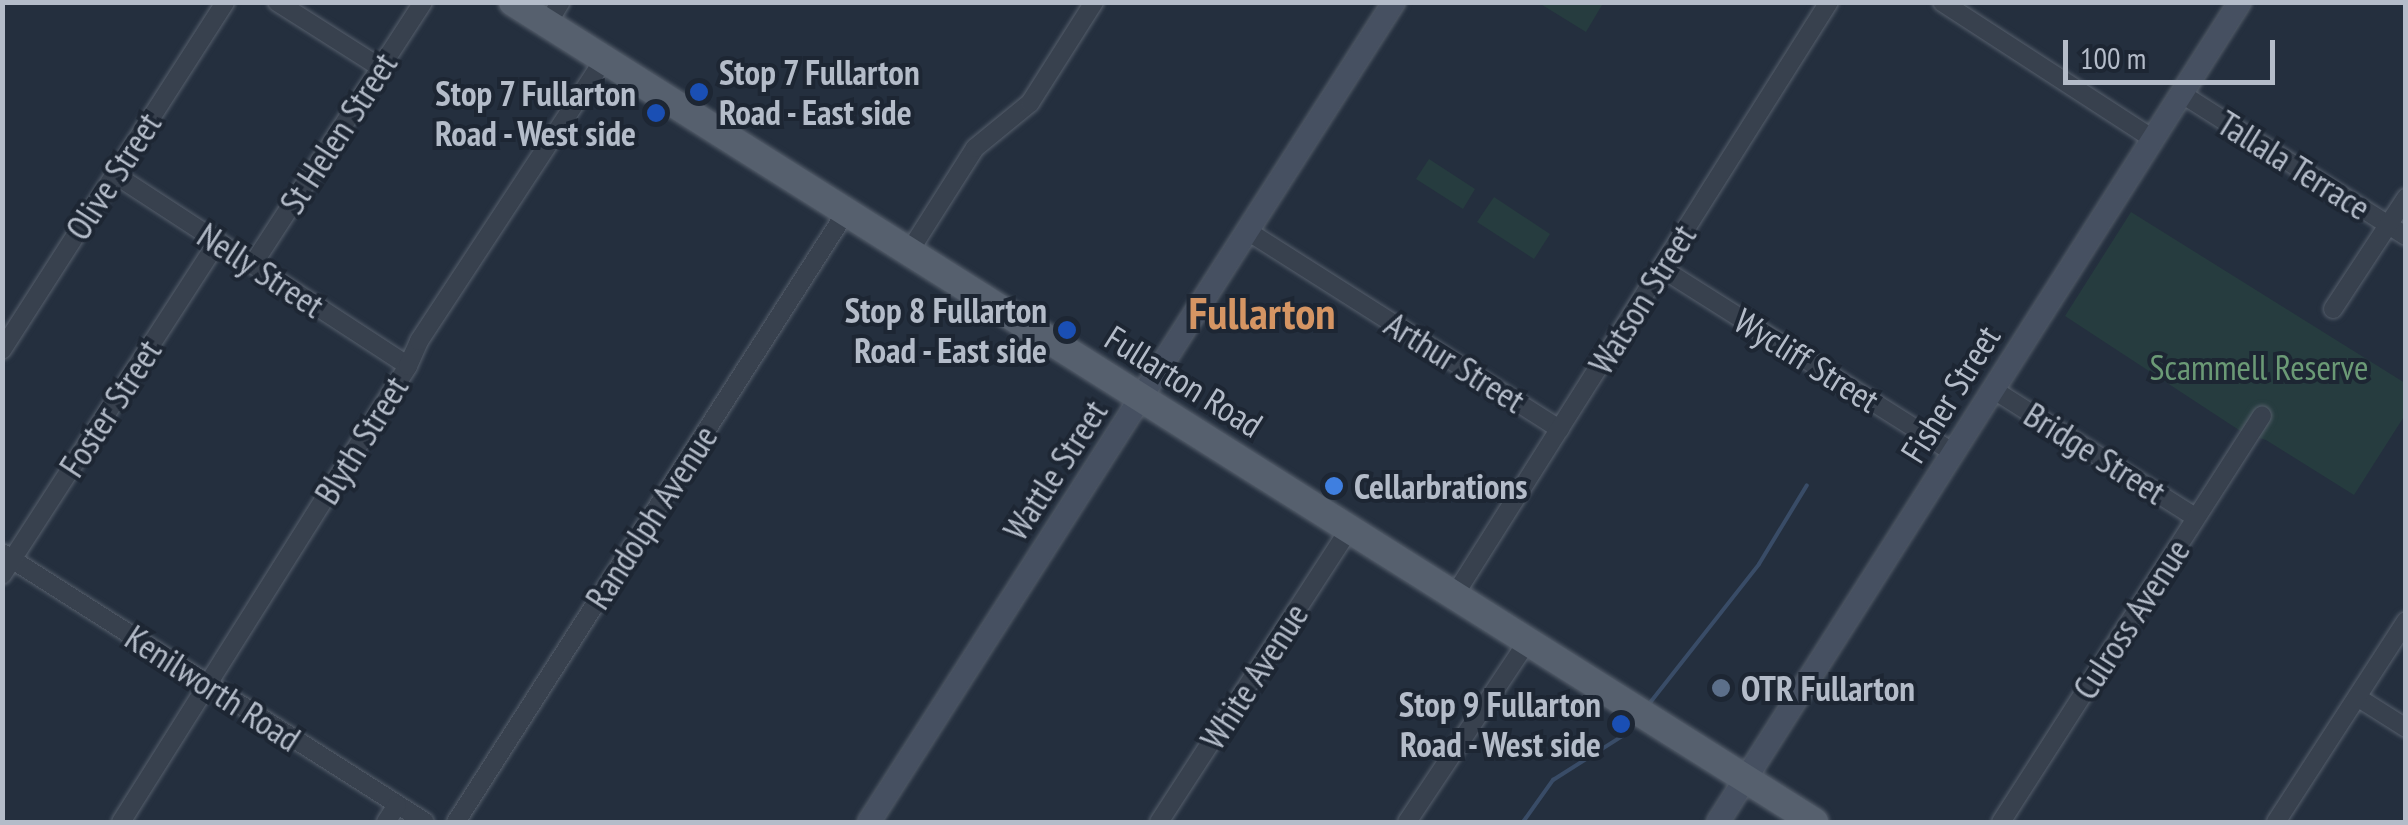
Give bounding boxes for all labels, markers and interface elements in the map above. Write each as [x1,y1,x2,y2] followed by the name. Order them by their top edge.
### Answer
[2068,20,2280,82] scale bar
[2080,38,2146,77] text: 100 m
[271,45,405,221] street label: St Helen Street
[719,51,921,133] place label: Stop 7 Fullarton Road - East side
[431,72,636,154] place label: Stop 7 Fullarton Road - West side
[688,81,710,103] marker: Stop 7 Fullarton Road - East side
[2210,101,2378,229] street label: Tallala Terrace
[645,102,667,124] marker: Stop 7 Fullarton Road - West side
[56,105,170,247] street label: Olive Street
[190,214,332,326] street label: Nelly Street
[1580,217,1704,381] street label: Watson Street
[1188,286,1336,340] district label: Fullarton
[845,289,1047,371] place label: Stop 8 Fullarton Road - East side
[1727,299,1887,421] street label: Wycliff Street
[1377,303,1533,421] street label: Arthur Street
[1098,316,1270,446] street label: Fullarton Road
[1892,318,2008,470] street label: Fisher Street
[1056,319,1078,341] marker: Stop 8 Fullarton Road - East side
[50,332,170,484] street label: Foster Street
[2150,346,2368,388] park label: Scammell Reserve
[305,368,417,512] street label: Blyth Street
[994,392,1116,548] street label: Wattle Street
[2017,393,2173,513] street label: Bridge Street
[576,417,726,617] street label: Randolph Avenue
[1354,465,1527,507] place label: Cellarbrations
[1323,475,1345,497] marker: Cellarbrations
[2063,531,2199,707] street label: Culross Avenue
[1191,595,1317,757] street label: White Avenue
[118,616,308,760] street label: Kenilworth Road
[1741,667,1915,709] place label: OTR Fullarton
[1710,677,1732,699] marker: OTR Fullarton
[1396,683,1601,765] place label: Stop 9 Fullarton Road - West side
[1610,713,1632,735] marker: Stop 9 Fullarton Road - West side

